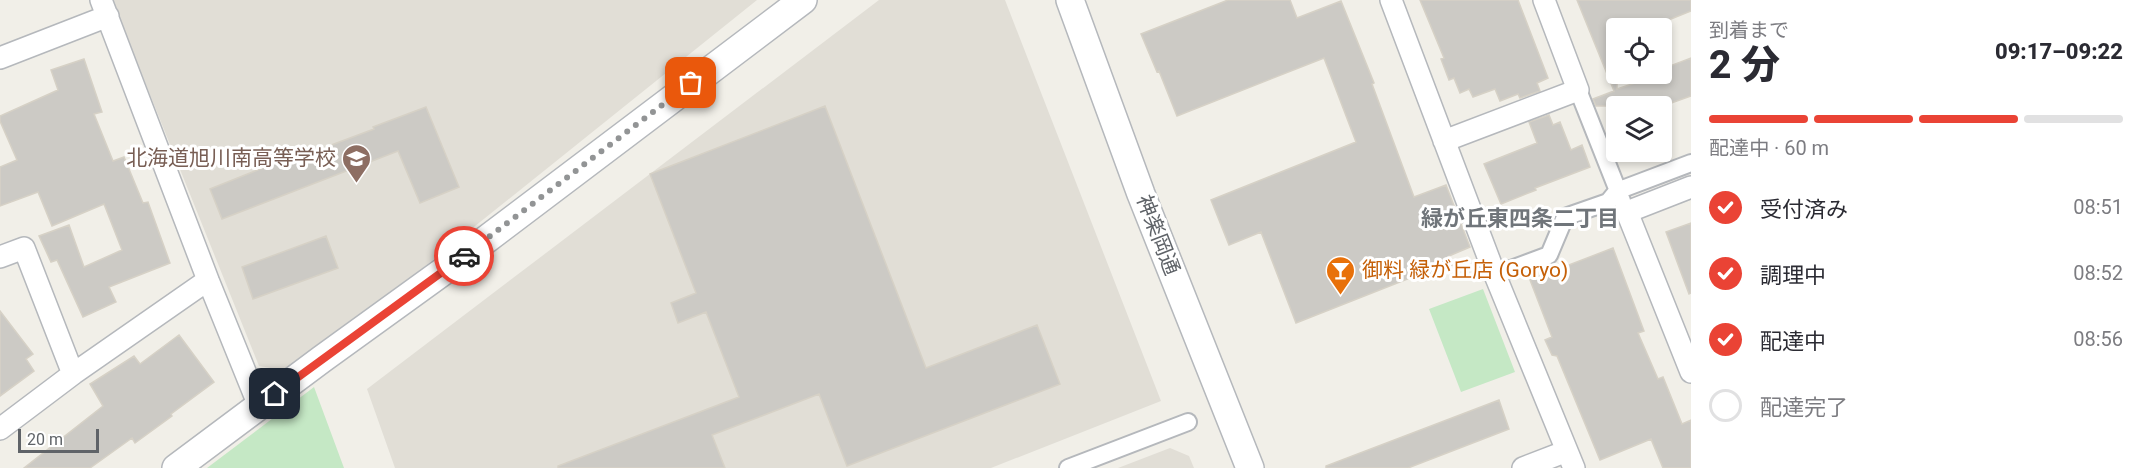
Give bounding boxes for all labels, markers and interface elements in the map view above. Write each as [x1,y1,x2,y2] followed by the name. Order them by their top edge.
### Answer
[1606,18,1672,162] map controls
[1606,18,1672,84] button: locate
[1709,18,1789,42] text: 到着まで
[1995,39,2123,64] text: 09:17–09:22
[1709,42,1780,88] text: 2 分
[665,57,716,108] pin
[674,66,707,99] icon: bag
[1606,96,1672,162] button: layers
[1709,136,1829,160] text: 配達中 · 60 m
[341,142,373,184] school or university icon: 北海道旭川南高等学校
[126,146,336,170] place label: 北海道旭川南高等学校
[1132,191,1184,279] street label: 神楽岡通
[1709,191,1742,224] icon: check
[2073,195,2123,219] text: 08:51
[1760,197,1848,222] text: 受付済み
[1421,206,1619,231] district label: 緑が丘東四条二丁目
[434,226,494,286] courier
[448,240,481,273] icon: car
[1325,254,1357,296] bar icon: 御料 緑が丘店 (Goryo)
[1709,257,1742,290] icon: check
[1362,258,1568,282] place label: 御料 緑が丘店 (Goryo)
[2073,261,2123,285] text: 08:52
[1760,263,1826,288] text: 調理中
[1709,323,1742,356] icon: check
[2073,327,2123,351] text: 08:56
[1760,329,1826,354] text: 配達中
[249,368,300,419] pin
[258,377,291,410] icon: home
[1760,395,1848,420] text: 配達完了
[18,426,99,454] scale bar
[27,430,63,449] text: 20 m

